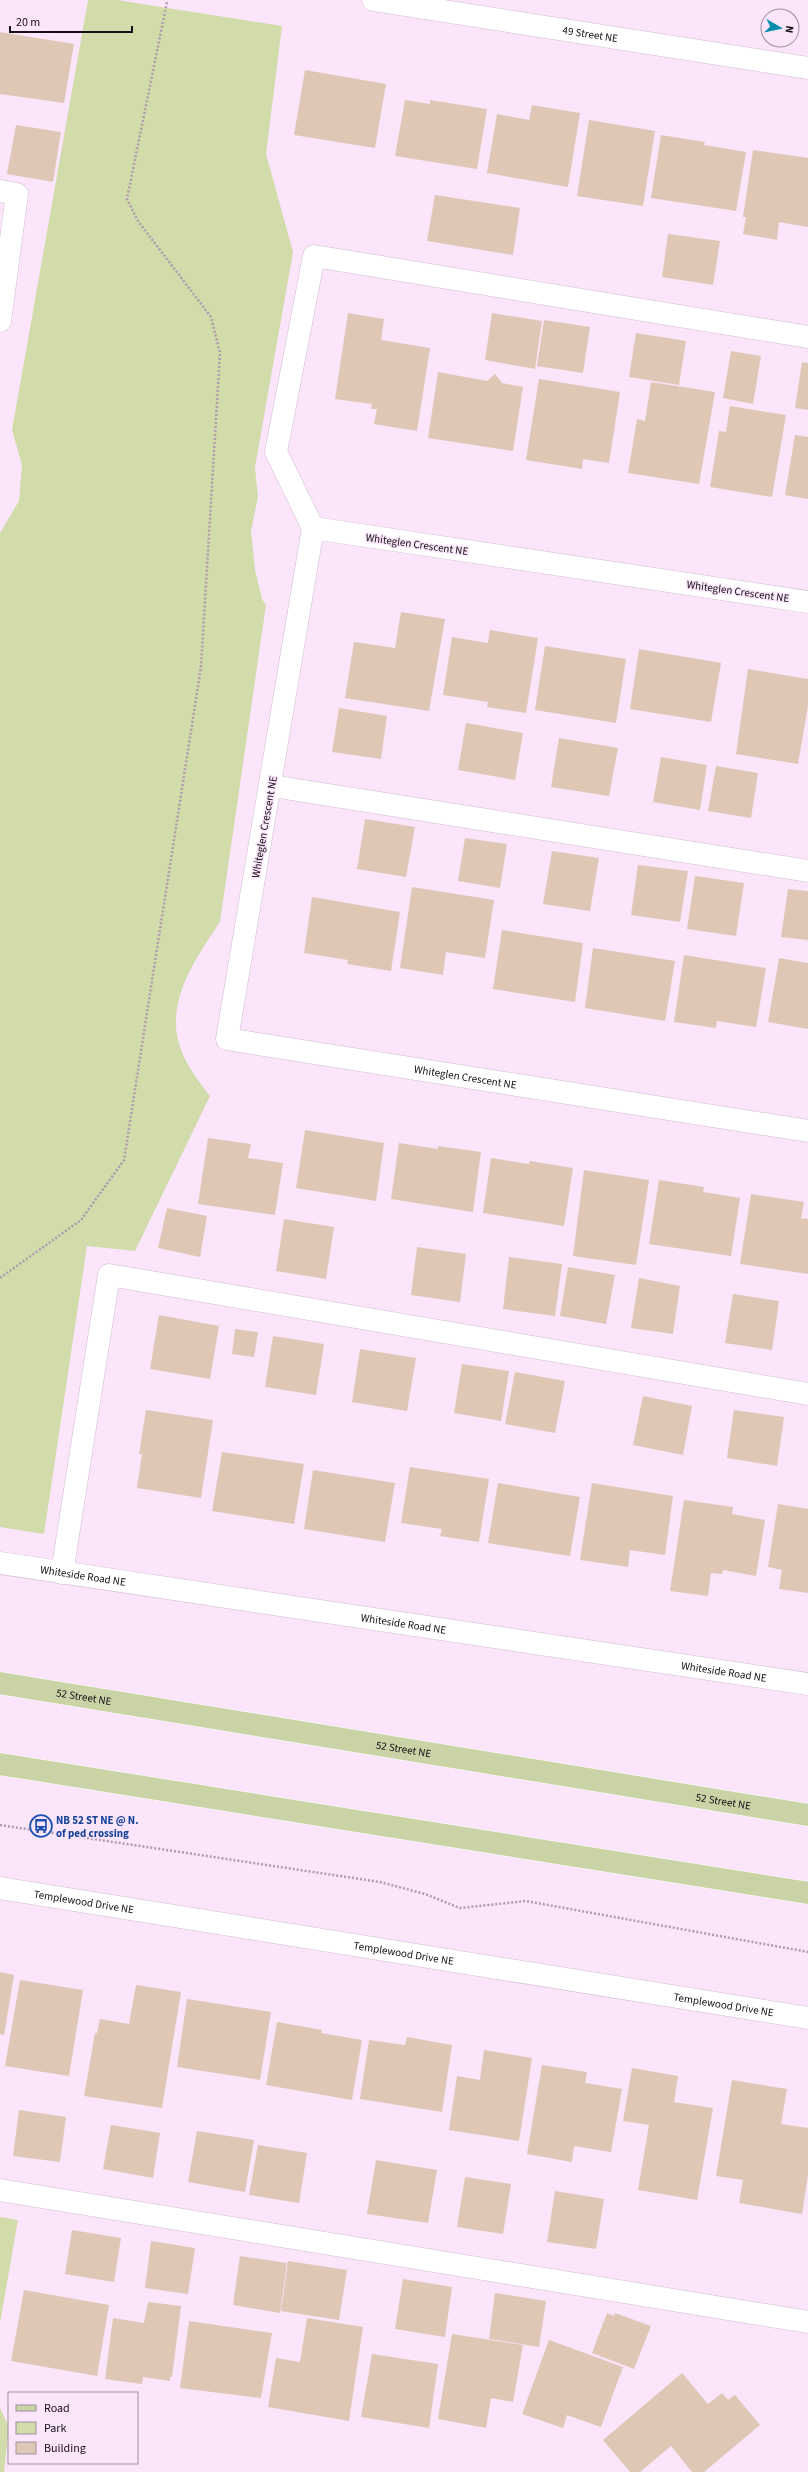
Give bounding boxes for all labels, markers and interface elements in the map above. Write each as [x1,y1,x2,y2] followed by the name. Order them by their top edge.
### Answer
[10,8,132,34] scale bar
[760,8,800,48] north arrow
[16,14,40,31] text: 20 m
[562,23,619,46] street label: 49 Street NE
[781,25,797,34] text: N
[365,530,469,559] street label: Whiteglen Crescent NE
[686,577,790,606] street label: Whiteglen Crescent NE
[248,775,281,879] street label: Whiteglen Crescent NE
[413,1062,518,1093] street label: Whiteglen Crescent NE
[39,1562,127,1590] street label: Whiteside Road NE
[360,1610,447,1638] street label: Whiteside Road NE
[680,1658,768,1686] street label: Whiteside Road NE
[55,1685,113,1709] street label: 52 Street NE
[375,1738,433,1761] street label: 52 Street NE
[695,1790,752,1814] street label: 52 Street NE
[28,1813,54,1839] bus stop icon: NB 52 ST NE @ N. of ped crossing
[56,1813,138,1841] place label: NB 52 ST NE @ N. of ped crossing
[33,1887,135,1917] street label: Templewood Drive NE
[352,1938,455,1969] street label: Templewood Drive NE
[672,1989,775,2020] street label: Templewood Drive NE
[8,2392,138,2464] legend
[44,2400,70,2417] text: Road
[44,2420,66,2437] text: Park
[44,2440,86,2457] text: Building

